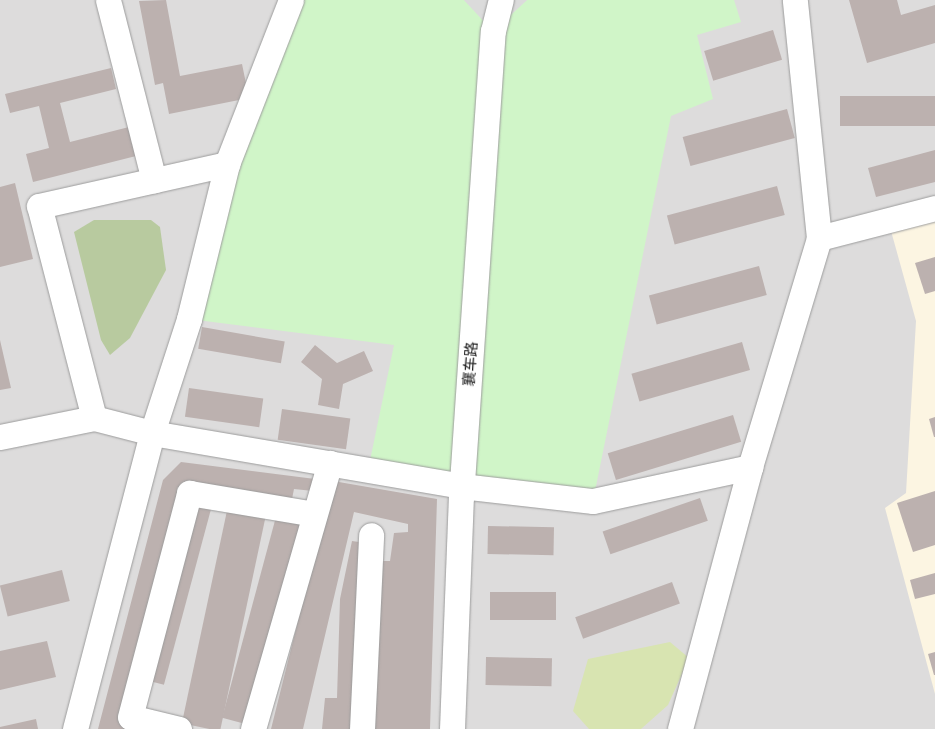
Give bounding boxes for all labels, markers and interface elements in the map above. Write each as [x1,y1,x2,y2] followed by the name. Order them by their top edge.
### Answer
[459,341,481,387] street label: 襄车路

